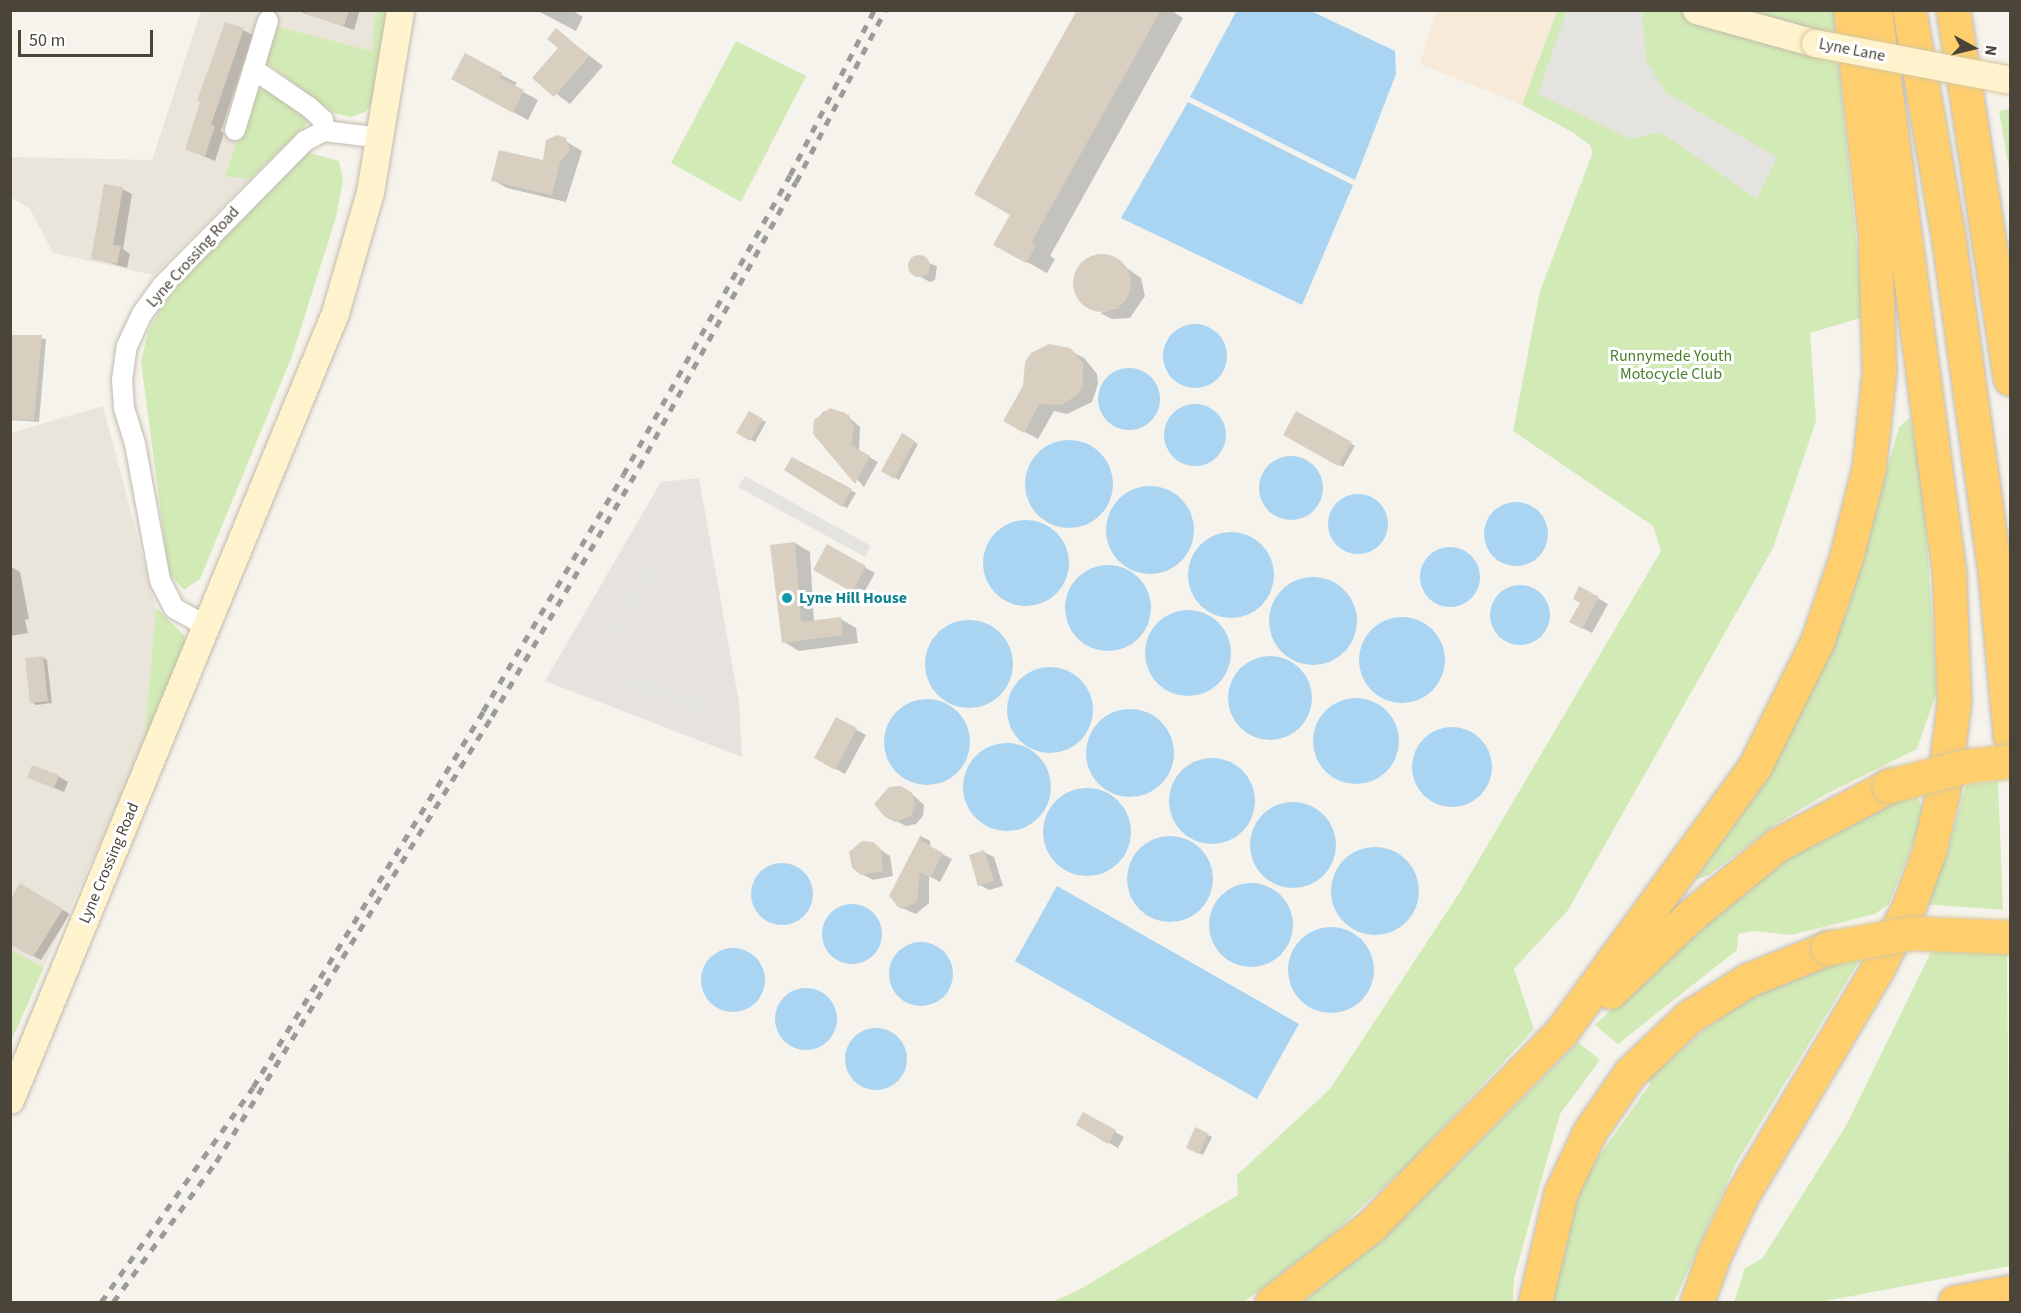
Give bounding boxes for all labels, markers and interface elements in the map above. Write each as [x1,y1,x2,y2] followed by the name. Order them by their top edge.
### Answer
[21,18,156,56] scale bar
[1943,18,2003,78] north arrow
[29,28,65,53] text: 50 m
[1817,34,1887,66] street label: Lyne Lane
[1979,44,2002,57] text: N
[143,202,243,312] street label: Lyne Crossing Road
[1610,346,1732,384] park label: Runnymede Youth Motocycle Club
[799,588,907,608] place label: Lyne Hill House
[780,591,794,605] marker: Lyne Hill House
[75,800,143,926] street label: Lyne Crossing Road

